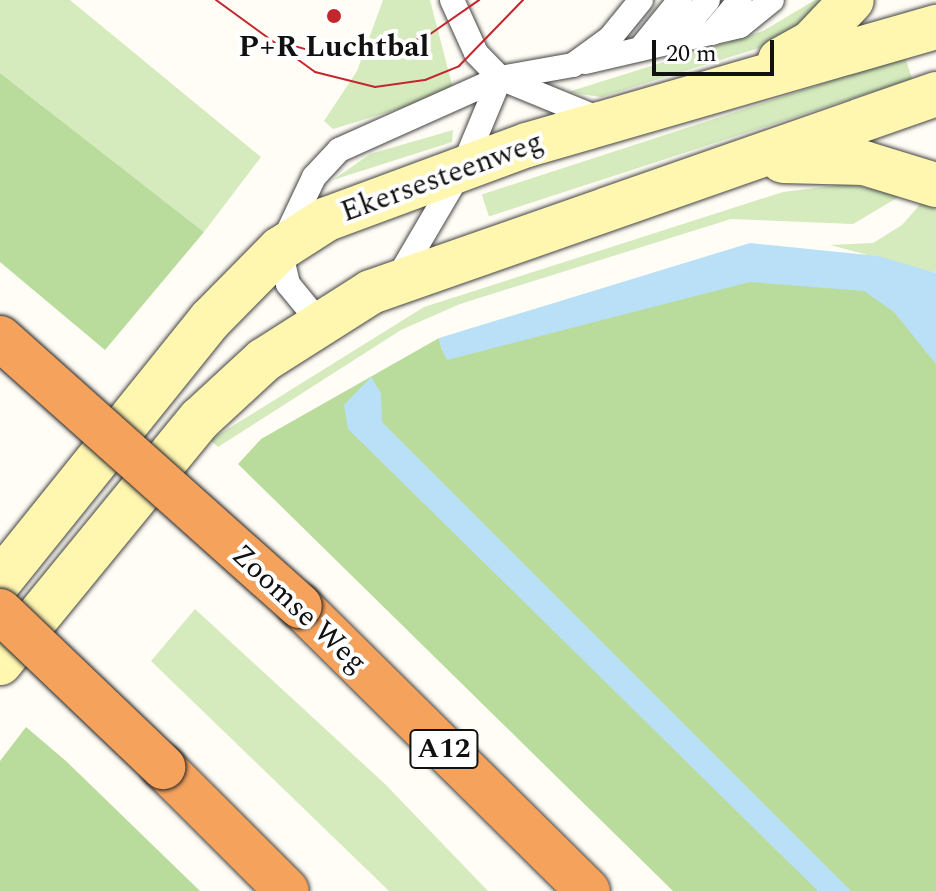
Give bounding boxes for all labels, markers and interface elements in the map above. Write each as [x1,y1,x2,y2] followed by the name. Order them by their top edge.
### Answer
[325,7,343,25] marker: P+R Luchtbal
[656,24,778,74] scale bar
[239,29,429,65] place label: P+R Luchtbal
[666,36,717,72] text: 20 m
[336,124,548,230] street label: Ekersesteenweg
[224,537,374,681] street label: Zoomse Weg
[408,725,480,773] road number: A12

